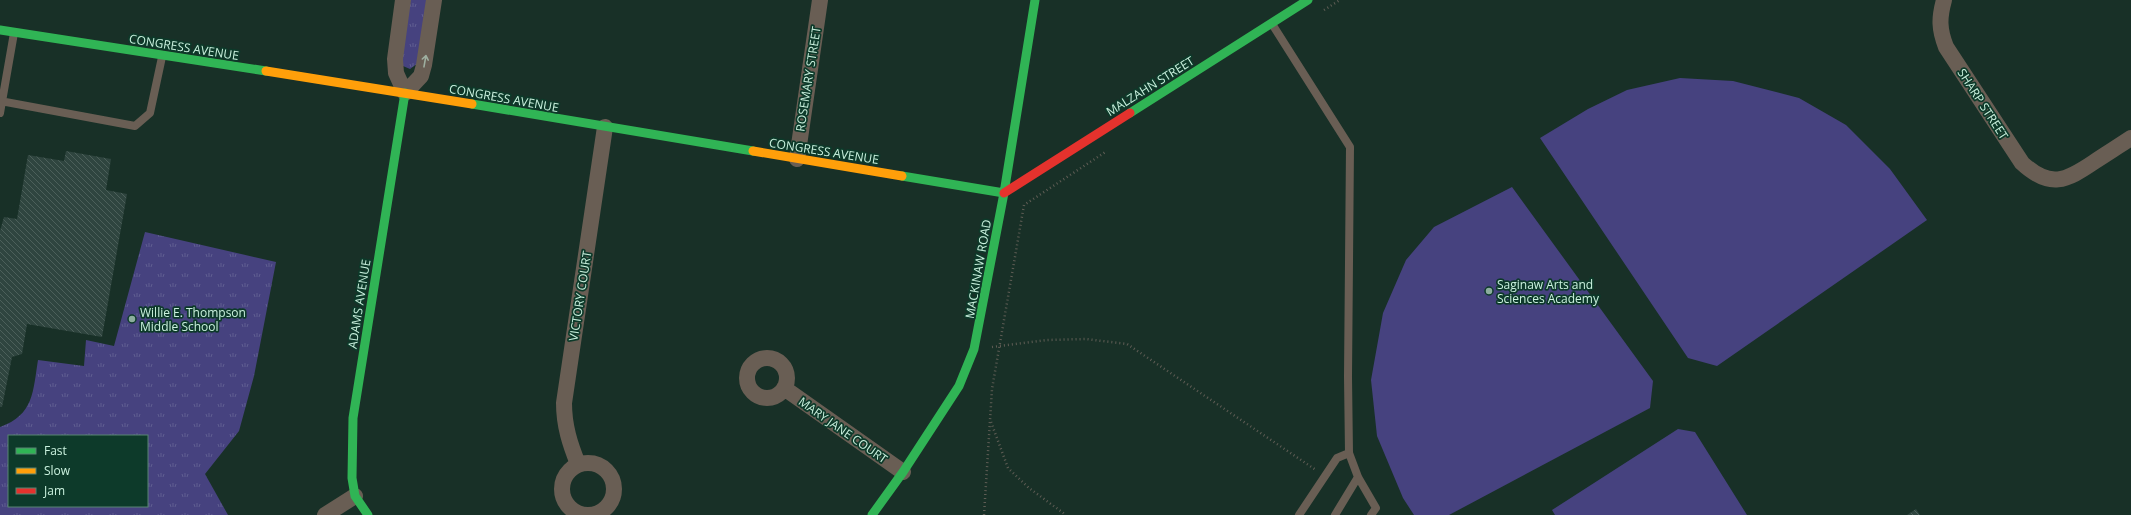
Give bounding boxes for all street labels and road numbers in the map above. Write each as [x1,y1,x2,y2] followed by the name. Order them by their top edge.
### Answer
[791,25,825,133] street label: ROSEMARY STREET
[128,30,240,64] street label: CONGRESS AVENUE
[1103,52,1198,120] street label: MALZAHN STREET
[1954,65,2012,143] street label: SHARP STREET
[448,80,560,116] street label: CONGRESS AVENUE
[768,134,880,168] street label: CONGRESS AVENUE
[961,218,995,320] street label: MACKINAW ROAD
[564,249,596,342] street label: VICTORY COURT
[344,258,374,350] street label: ADAMS AVENUE
[795,393,891,467] street label: MARY JANE COURT

